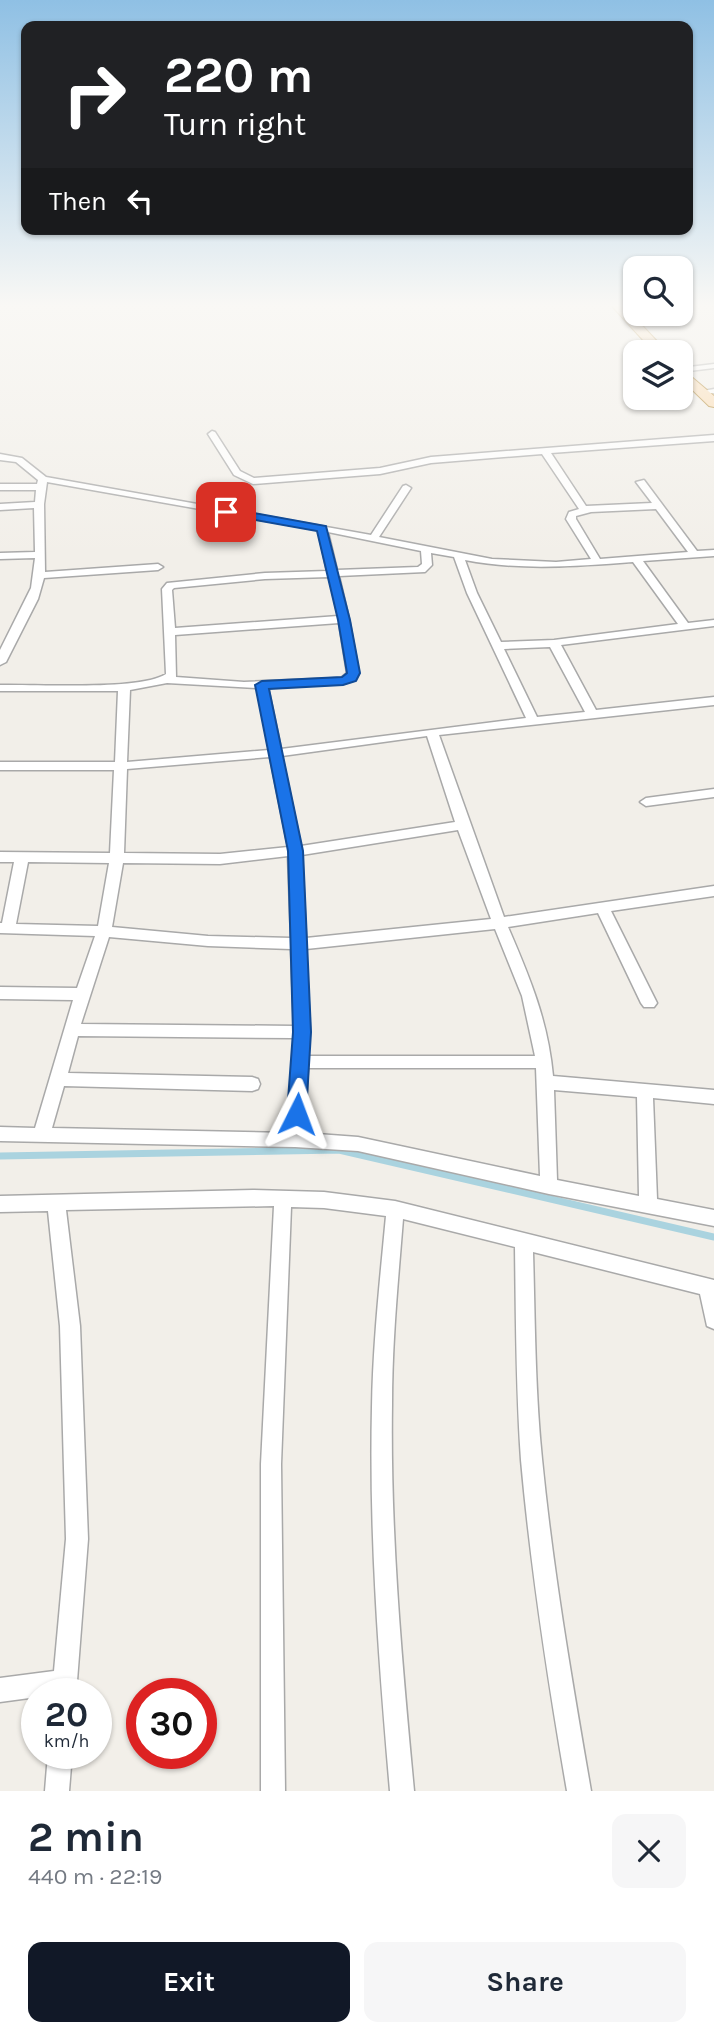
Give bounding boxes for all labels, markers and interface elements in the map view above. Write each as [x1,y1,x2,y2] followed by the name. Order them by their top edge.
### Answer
[164,47,313,104] text: 220 m
[49,49,140,140] icon: right
[164,106,306,143] text: Turn right
[121,182,159,220] icon: left
[49,186,107,217] text: Then
[623,256,693,410] map controls
[623,256,693,326] button: search
[623,340,693,410] button: layers
[196,482,256,542] pin
[207,493,245,531] icon: arrive
[260,1077,334,1151] position arrow
[126,1678,217,1769] speed limit sign: 30
[45,1694,88,1735] text: 20
[44,1730,89,1752] text: km/h
[28,1812,144,1862] text: 2 min
[612,1814,686,1888] button: close
[28,1863,162,1890] text: 440 m · 22:19
[28,1942,350,2022] button: Exit
[364,1942,686,2022] button: Share

